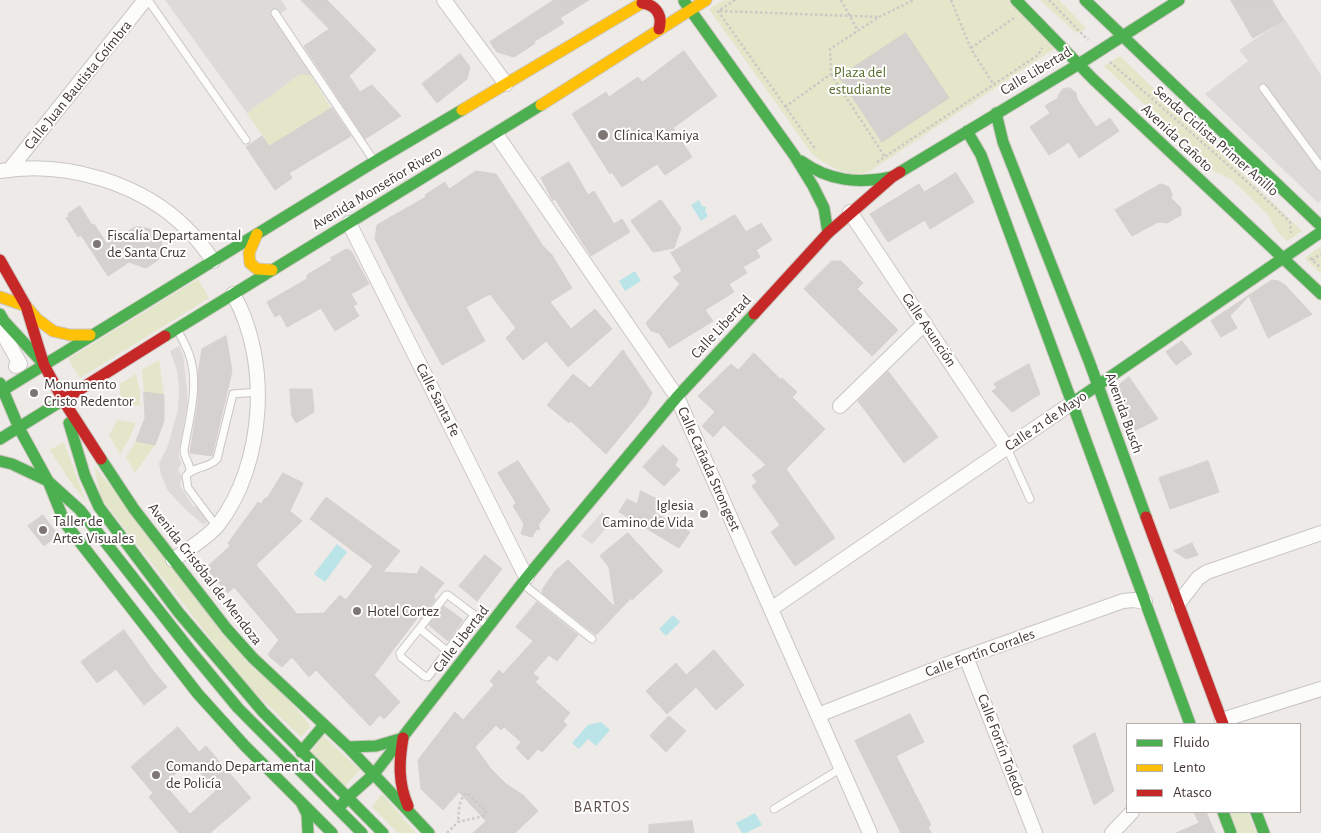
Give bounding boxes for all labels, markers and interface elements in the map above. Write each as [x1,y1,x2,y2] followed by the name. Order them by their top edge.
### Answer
[20,17,136,153] street label: Calle Juan Bautista Coímbra
[997,43,1075,99] street label: Calle Libertad
[829,63,891,98] park label: Plaza del estudiante
[1150,82,1282,200] street label: Senda Ciclista Primer Anillo
[1137,100,1217,176] street label: Avenida Cañoto
[614,126,699,144] place label: Clínica Kamiya
[596,128,610,142] marker: Clínica Kamiya
[309,142,445,234] street label: Avenida Monseñor Rivero
[107,226,241,261] place label: Fiscalía Departamental de Santa Cruz
[91,238,103,250] marker: Fiscalía Departamental de Santa Cruz
[898,290,960,370] street label: Calle Asunción
[687,291,755,363] street label: Calle Libertad
[412,360,464,440] street label: Calle Santa Fe
[1101,370,1147,456] street label: Avenida Busch
[44,375,134,410] place label: Monumento Cristo Redentor
[28,387,40,399] marker: Monumento Cristo Redentor
[1002,387,1090,455] street label: Calle 21 de Mayo
[673,404,745,534] street label: Calle Cañada Strongest
[602,496,694,531] place label: Iglesia Camino de Vida
[144,499,266,649] street label: Avenida Cristóbal de Mendoza
[698,508,710,520] marker: Iglesia Camino de Vida
[53,512,134,547] place label: Taller de Artes Visuales
[37,524,49,536] marker: Taller de Artes Visuales
[367,602,439,620] place label: Hotel Cortez
[429,602,493,676] street label: Calle Libertad
[351,605,363,617] marker: Hotel Cortez
[923,625,1037,681] street label: Calle Fortín Corrales
[973,692,1029,798] street label: Calle Fortín Toledo
[1126,723,1301,813] legend
[1173,735,1210,750] text: Fluido
[166,757,314,792] place label: Comando Departamental de Policía
[1173,760,1206,775] text: Lento
[150,769,162,781] marker: Comando Departamental de Policía
[1173,785,1212,800] text: Atasco
[573,797,631,817] district label: BARTOS

